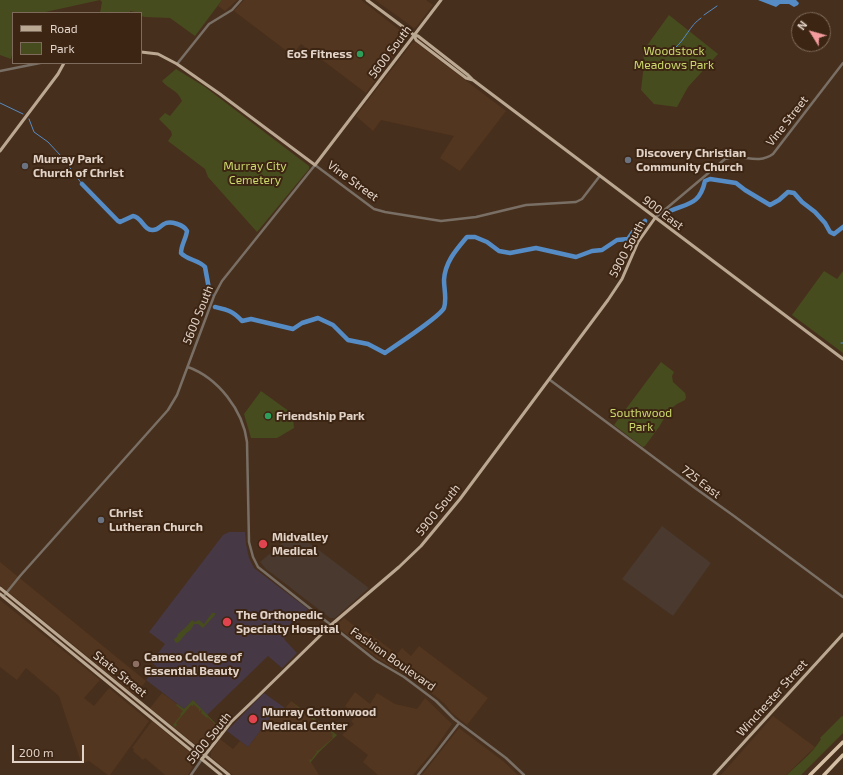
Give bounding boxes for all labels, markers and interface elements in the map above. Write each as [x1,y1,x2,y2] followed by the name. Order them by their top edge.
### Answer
[12,12,142,64] legend
[791,12,831,52] north arrow
[794,18,809,32] text: N
[50,21,78,35] text: Road
[365,23,415,81] street label: 5600 South
[50,41,75,55] text: Park
[634,44,714,72] park label: Woodstock Meadows Park
[287,47,352,61] place label: EoS Fitness
[355,49,365,59] marker: EoS Fitness
[763,93,811,149] street label: Vine Street
[636,146,746,174] place label: Discovery Christian Community Church
[33,152,124,180] place label: Murray Park Church of Christ
[623,155,633,165] marker: Discovery Christian Community Church
[325,158,381,204] street label: Vine Street
[223,159,287,187] park label: Murray City Cemetery
[20,161,30,171] marker: Murray Park Church of Christ
[640,193,686,233] street label: 900 East
[606,218,648,280] street label: 5900 South
[180,283,216,347] street label: 5600 South
[610,406,672,434] park label: Southwood Park
[276,409,365,423] place label: Friendship Park
[263,411,273,421] marker: Friendship Park
[678,462,724,502] street label: 725 East
[413,481,463,539] street label: 5900 South
[109,506,203,534] place label: Christ Lutheran Church
[96,515,106,525] marker: Christ Lutheran Church
[272,530,328,558] place label: Midvalley Medical
[257,538,269,550] marker: Midvalley Medical
[236,608,339,636] place label: The Orthopedic Specialty Hospital
[221,616,233,628] marker: The Orthopedic Specialty Hospital
[348,624,438,694] street label: Fashion Boulevard
[90,648,150,700] street label: State Street
[144,650,242,678] place label: Cameo College of Essential Beauty
[734,657,810,739] street label: Winchester Street
[131,659,141,669] marker: Cameo College of Essential Beauty
[262,705,376,733] place label: Murray Cottonwood Medical Center
[184,709,234,767] street label: 5900 South
[247,713,259,725] marker: Murray Cottonwood Medical Center
[14,737,86,763] scale bar
[19,745,53,759] text: 200 m

